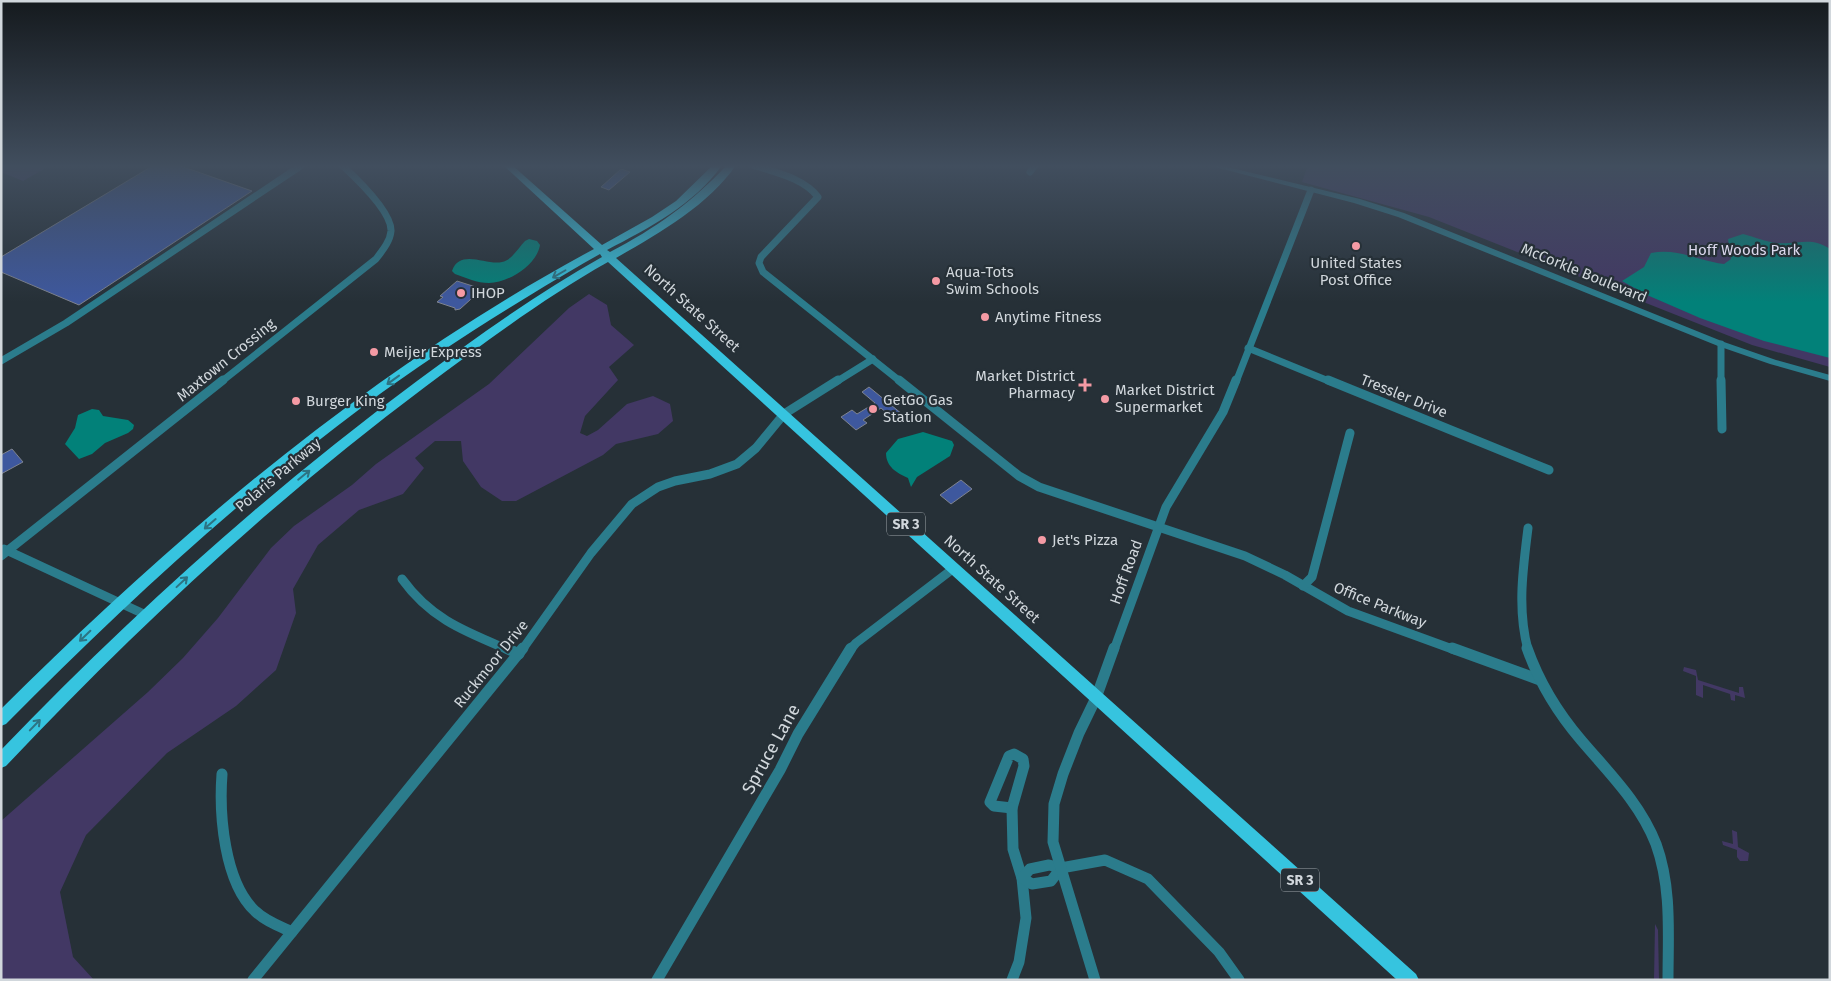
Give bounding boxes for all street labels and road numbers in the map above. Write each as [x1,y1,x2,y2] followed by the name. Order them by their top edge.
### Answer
[1518,240,1650,306] street label: McCorkle Boulevard
[640,260,744,356] street label: North State Street
[173,315,279,405] street label: Maxtown Crossing
[1358,370,1450,422] street label: Tressler Drive
[232,434,325,516] street label: Polaris Parkway
[887,512,925,536] road number: SR 3
[940,531,1044,627] street label: North State Street
[1106,537,1146,607] street label: Hoff Road
[1331,578,1430,632] street label: Office Parkway
[450,616,532,712] street label: Ruckmoor Drive
[737,700,805,798] street label: Spruce Lane
[1281,868,1319,892] road number: SR 3

